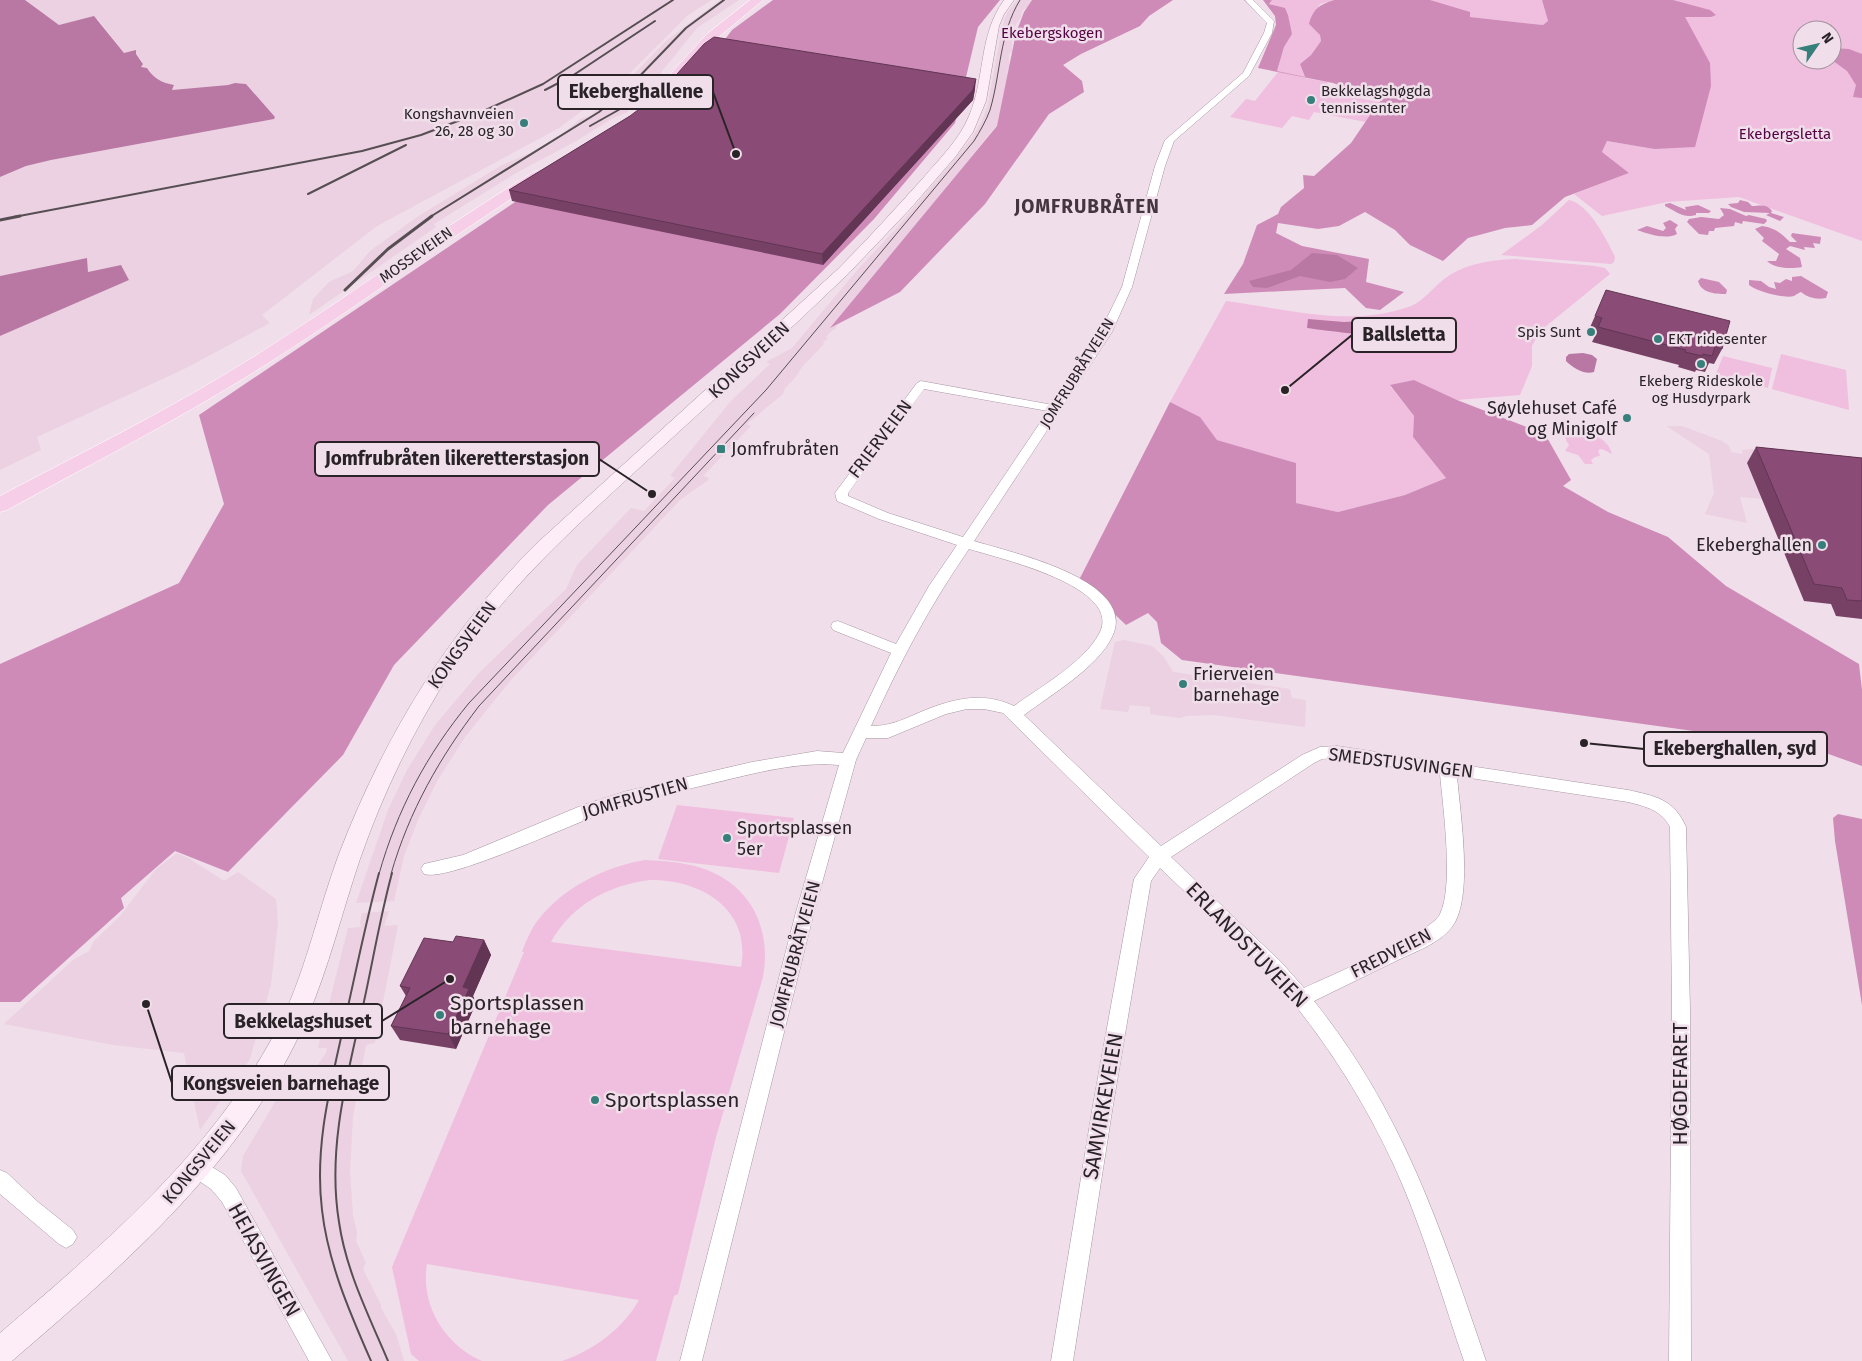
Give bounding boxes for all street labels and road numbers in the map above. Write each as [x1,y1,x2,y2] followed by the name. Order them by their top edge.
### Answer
[376,223,456,287] street label: MOSSEVEIEN
[1036,315,1118,431] street label: JOMFRUBRÅTVEIEN
[704,317,794,403] street label: KONGSVEIEN
[843,396,917,482] street label: FRIERVEIEN
[423,597,501,693] street label: KONGSVEIEN
[1327,743,1475,783] street label: SMEDSTUSVINGEN
[579,772,691,824] street label: JOMFRUSTIEN
[1180,877,1314,1013] street label: ERLANDSTUVEIEN
[764,878,825,1030] street label: JOMFRUBRÅTVEIEN
[1347,923,1435,983] street label: FREDVEIEN
[1667,1022,1693,1145] street label: HØGDEFARET
[1077,1031,1129,1181] street label: SAMVIRKEVEIEN
[158,1116,240,1208] street label: KONGSVEIEN
[222,1199,306,1321] street label: HEIASVINGEN

